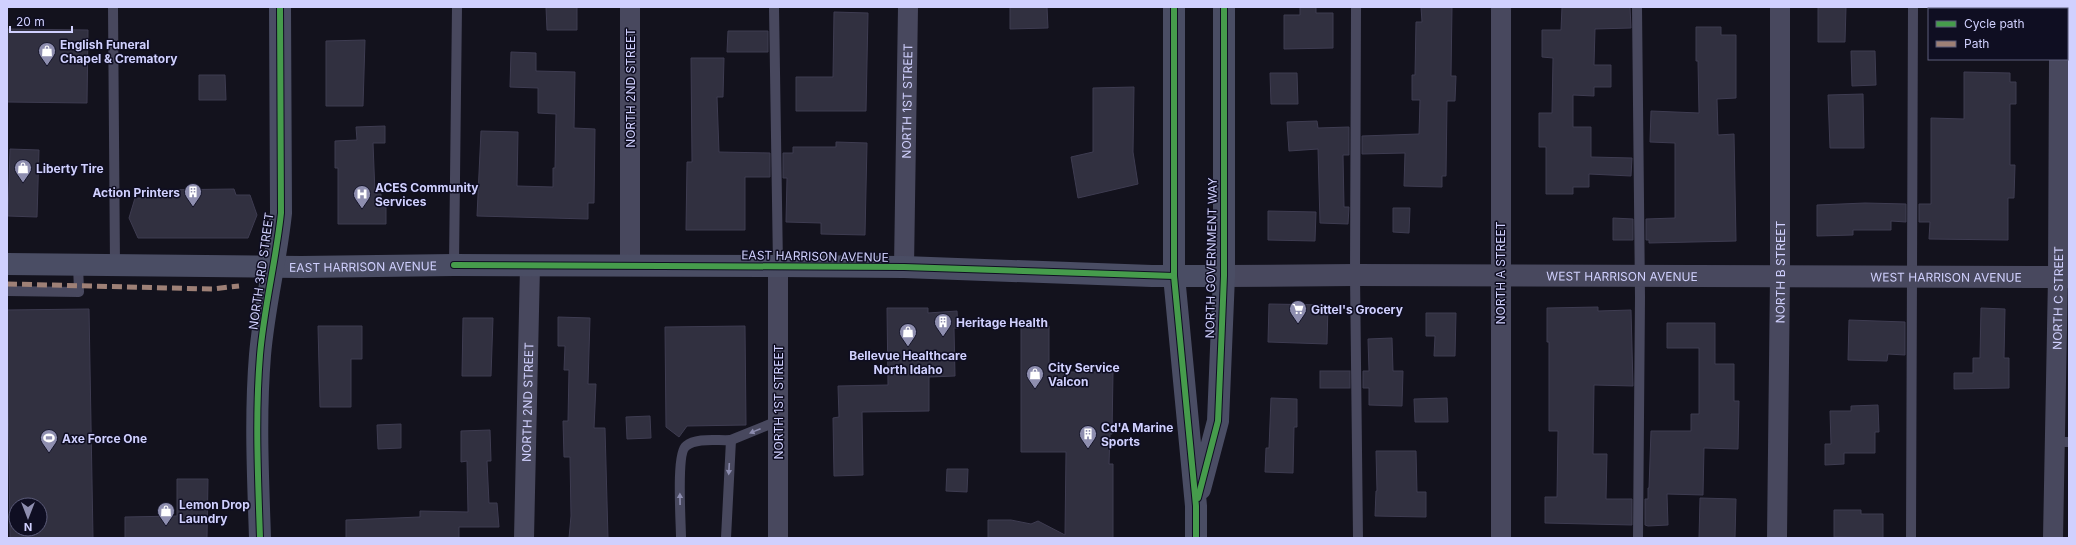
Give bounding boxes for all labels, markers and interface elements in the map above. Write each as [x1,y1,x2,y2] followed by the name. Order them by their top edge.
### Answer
[10,8,72,34] scale bar
[1928,8,2068,60] legend
[16,14,45,29] text: 20 m
[1964,16,2025,31] text: Cycle path
[623,28,638,148] street label: NORTH 2ND STREET
[1964,36,1989,51] text: Path
[60,37,178,66] place label: English Funeral Chapel & Crematory
[37,41,57,66] shop icon: English Funeral Chapel & Crematory
[898,43,915,159] street label: NORTH 1ST STREET
[13,158,33,183] shop icon: Liberty Tire
[36,161,104,176] place label: Liberty Tire
[1202,177,1220,339] street label: NORTH GOVERNMENT WAY
[375,180,479,209] place label: ACES Community Services
[183,182,203,207] building icon: Action Printers
[352,184,372,209] hospital icon: ACES Community Services
[92,185,180,200] place label: Action Printers
[245,211,277,331] street label: NORTH 3RD STREET
[1772,220,1788,323] street label: NORTH B STREET
[1493,221,1508,324] street label: NORTH A STREET
[2049,246,2066,350] street label: NORTH C STREET
[741,247,889,265] street label: EAST HARRISON AVENUE
[289,258,437,275] street label: EAST HARRISON AVENUE
[1546,268,1698,283] street label: WEST HARRISON AVENUE
[1870,269,2022,284] street label: WEST HARRISON AVENUE
[1288,299,1308,324] supermarket icon: Gittel's Grocery
[1311,302,1404,317] place label: Gittel's Grocery
[933,312,953,337] building icon: Heritage Health
[956,315,1048,330] place label: Heritage Health
[898,322,918,347] shop icon: Bellevue Healthcare North Idaho
[518,342,536,462] street label: NORTH 2ND STREET
[771,344,786,460] street label: NORTH 1ST STREET
[849,348,967,377] place label: Bellevue Healthcare North Idaho
[1048,360,1120,389] place label: City Service Valcon
[1025,364,1045,389] shop icon: City Service Valcon
[1101,420,1173,449] place label: Cd'A Marine Sports
[1078,424,1098,449] building icon: Cd'A Marine Sports
[39,428,59,453] sports icon: Axe Force One
[749,428,760,434] one-way arrow
[62,431,147,446] place label: Axe Force One
[726,463,733,475] one-way arrow
[677,492,683,505] one-way arrow
[8,497,48,537] north arrow
[179,497,250,526] place label: Lemon Drop Laundry
[156,501,176,526] shop icon: Lemon Drop Laundry
[24,520,32,534] text: N

